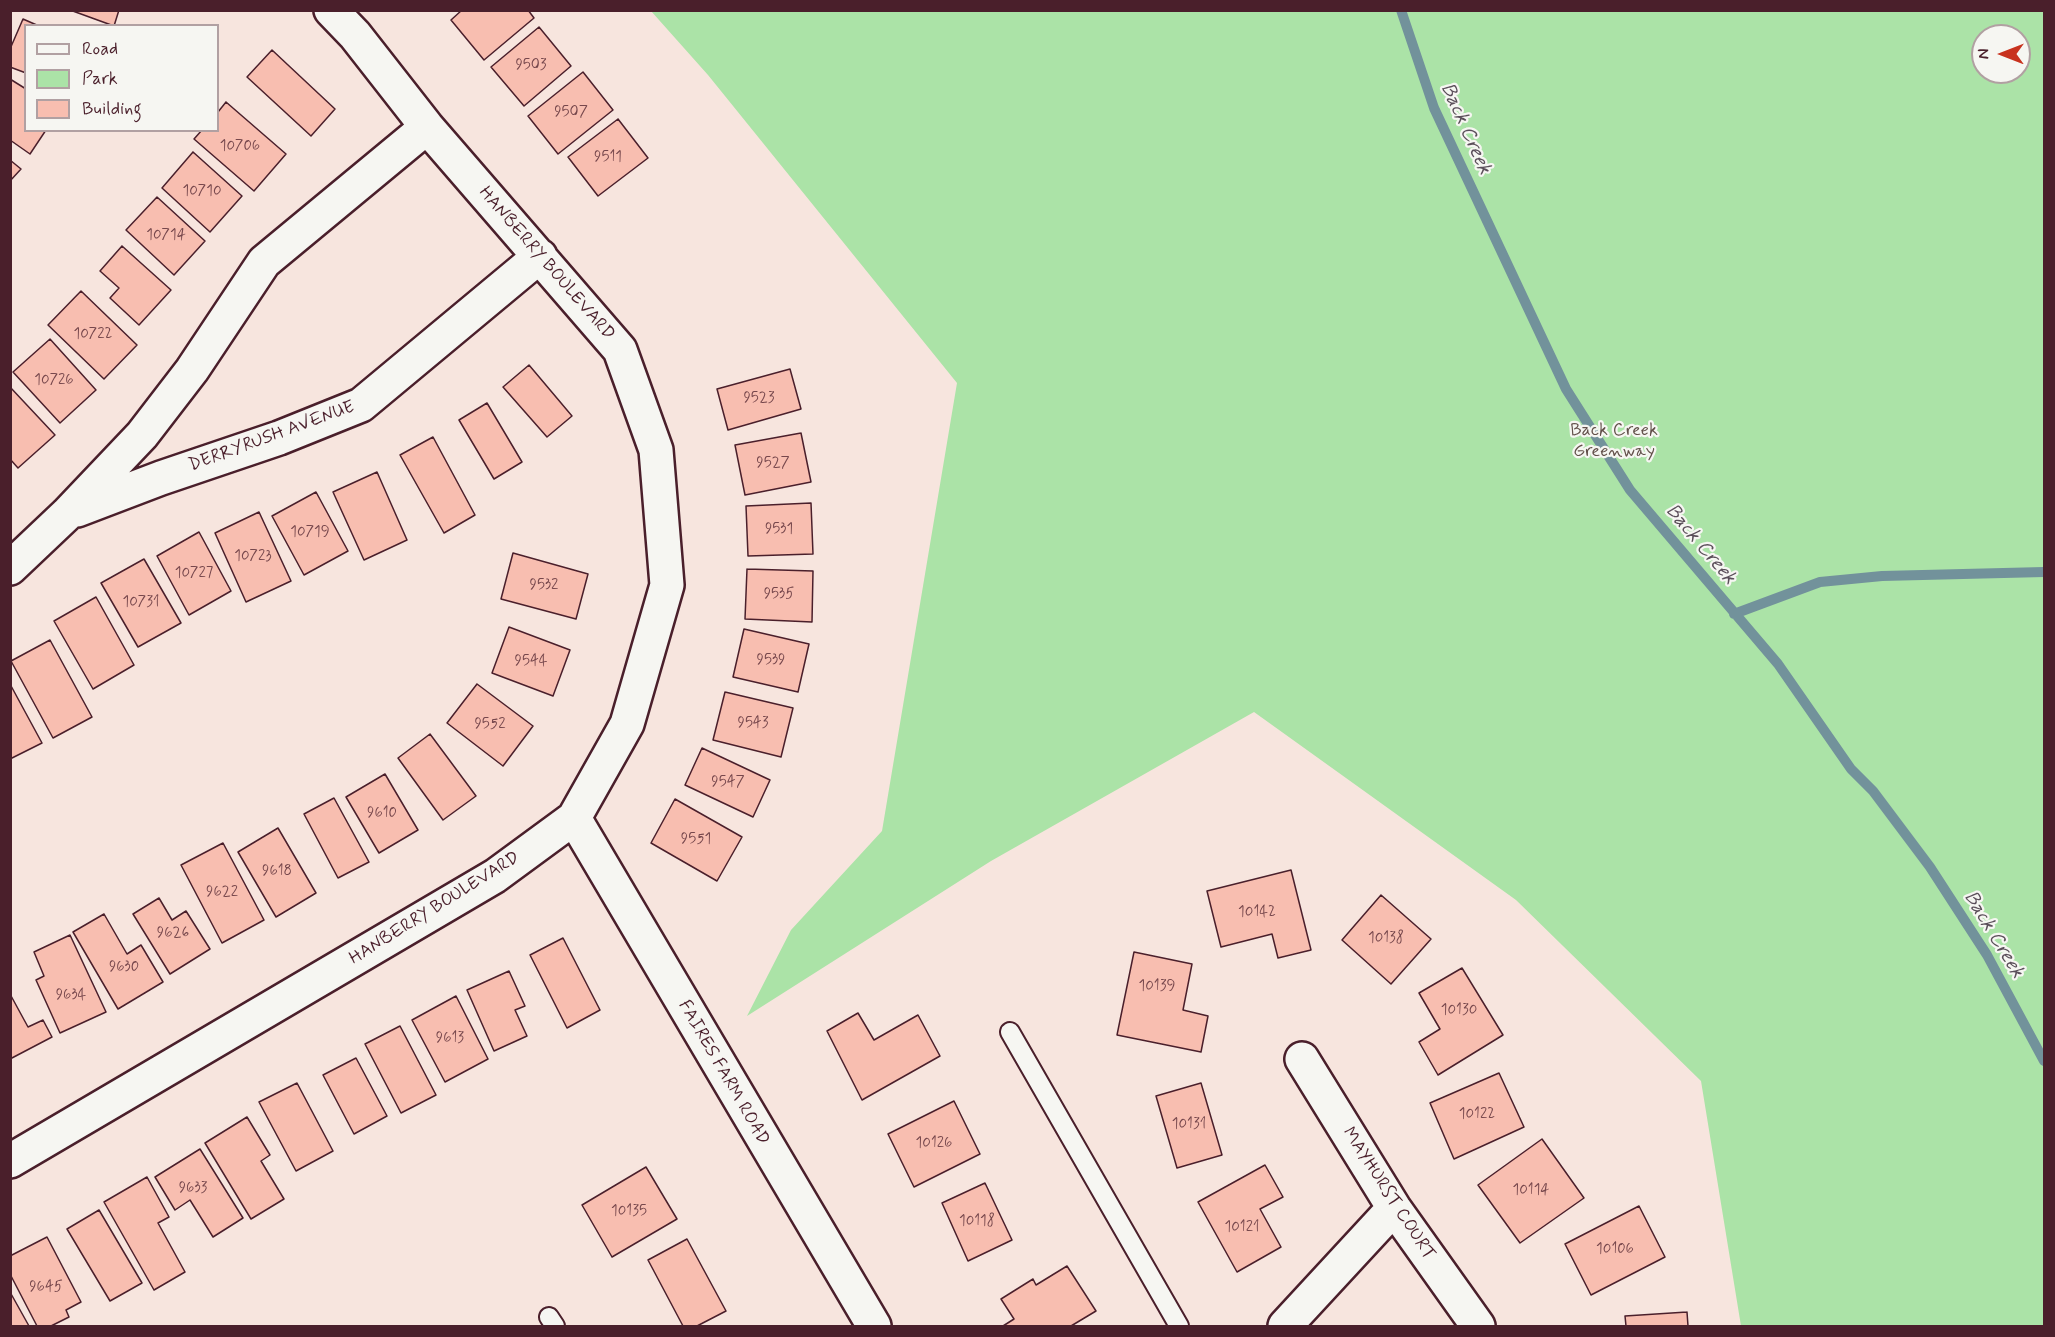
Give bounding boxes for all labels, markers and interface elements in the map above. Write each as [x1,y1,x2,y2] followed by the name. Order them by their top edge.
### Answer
[24,24,219,132] legend
[1971,24,2031,84] north arrow
[82,37,118,61] text: Road
[1974,49,1995,59] text: N
[515,57,547,75] house number: 9503
[82,67,118,91] text: Park
[1434,80,1496,178] water label: Back Creek
[82,97,142,121] text: Building
[554,104,588,122] house number: 9507
[220,138,260,156] house number: 10706
[594,149,622,167] house number: 9511
[183,183,221,201] house number: 10710
[473,183,619,345] street label: HANBERRY BOULEVARD
[146,227,186,245] house number: 10714
[74,326,112,344] house number: 10722
[34,372,74,390] house number: 10726
[743,390,775,408] house number: 9523
[186,397,358,477] street label: DERRYRUSH AVENUE
[1570,420,1658,462] park label: Back Creek Greenway
[756,455,790,473] house number: 9527
[1659,500,1741,590] water label: Back Creek
[765,521,793,539] house number: 9531
[290,524,330,542] house number: 10719
[234,548,272,566] house number: 10723
[175,565,213,583] house number: 10727
[530,577,558,595] house number: 9532
[764,586,794,604] house number: 9535
[123,594,159,612] house number: 10731
[757,652,785,670] house number: 9539
[515,653,547,671] house number: 9544
[738,715,768,733] house number: 9543
[474,716,506,734] house number: 9552
[711,774,745,792] house number: 9547
[367,805,397,823] house number: 9610
[681,831,711,849] house number: 9551
[346,848,524,970] street label: HANBERRY BOULEVARD
[262,863,292,881] house number: 9618
[206,884,238,902] house number: 9622
[1958,887,2028,983] water label: Back Creek
[1238,904,1276,922] house number: 10142
[157,925,189,943] house number: 9626
[1368,930,1404,948] house number: 10138
[109,959,139,977] house number: 9630
[1139,978,1175,996] house number: 10139
[56,987,86,1005] house number: 9634
[673,997,773,1149] street label: FAIRES FARM ROAD
[1441,1002,1477,1020] house number: 10130
[436,1030,464,1048] house number: 9613
[1459,1106,1495,1124] house number: 10122
[1172,1116,1206,1134] house number: 10131
[1337,1123,1439,1265] street label: MAYHURST COURT
[916,1135,952,1153] house number: 10126
[179,1180,207,1198] house number: 9633
[1513,1182,1549,1200] house number: 10114
[611,1203,647,1221] house number: 10135
[959,1213,995,1231] house number: 10118
[1225,1219,1259,1237] house number: 10121
[1596,1241,1634,1259] house number: 10106
[29,1279,63,1297] house number: 9645

